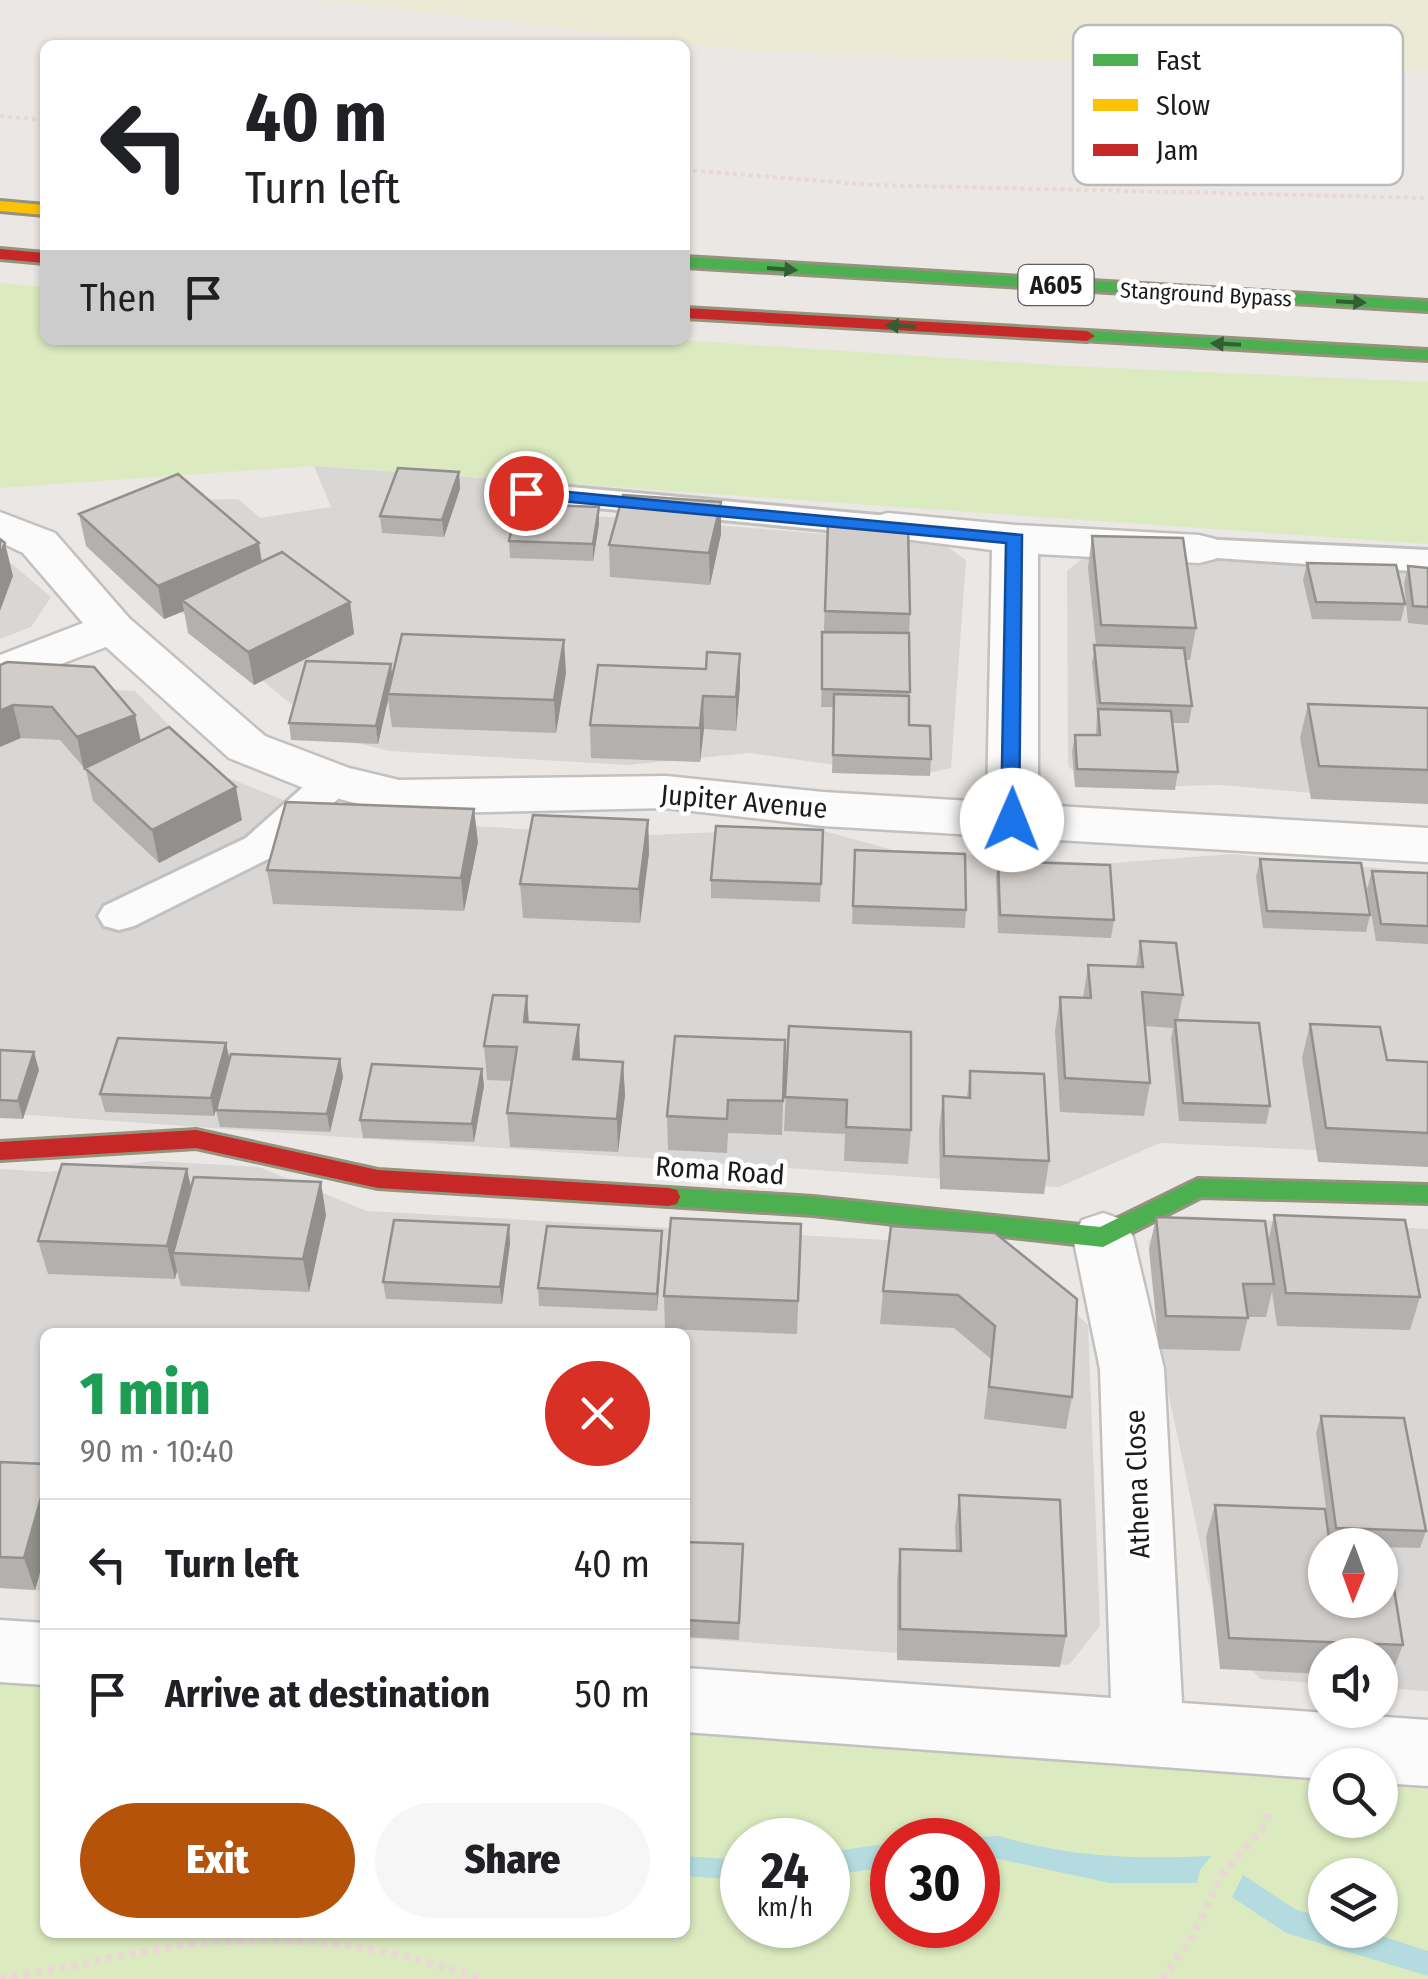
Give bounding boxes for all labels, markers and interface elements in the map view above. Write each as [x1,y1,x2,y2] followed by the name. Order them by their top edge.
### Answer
[1073,25,1403,185] legend
[1156,44,1202,77] text: Fast
[245,76,387,160] text: 40 m
[80,80,210,210] icon: left
[1156,89,1210,122] text: Slow
[1156,134,1199,167] text: Jam
[245,161,400,215] text: Turn left
[767,262,799,278] one-way arrow
[1018,265,1094,305] road number: A605
[176,270,231,325] icon: arrive
[80,275,156,321] text: Then
[1119,277,1293,312] street label: Stanground Bypass
[1336,294,1368,310] one-way arrow
[885,318,917,334] one-way arrow
[1209,336,1241,352] one-way arrow
[484,451,569,536] pin
[499,466,554,521] icon: arrive
[960,768,1064,872] position arrow
[659,778,829,825] street label: Jupiter Avenue
[654,1150,786,1191] street label: Roma Road
[80,1358,211,1430] text: 1 min
[545,1361,650,1466] button: close
[1118,1409,1157,1559] street label: Athena Close
[80,1432,234,1470] text: 90 m · 10:40
[1308,1528,1398,1618] north arrow
[1308,1528,1398,1948] map controls
[80,1537,135,1592] icon: left
[165,1541,299,1587] text: Turn left
[574,1541,650,1587] text: 40 m
[1308,1638,1398,1728] button: sound
[80,1667,135,1722] icon: arrive
[165,1671,490,1717] text: Arrive at destination
[575,1671,650,1717] text: 50 m
[1308,1748,1398,1838] button: search
[80,1803,355,1918] button: Exit
[375,1803,650,1918] button: Share
[870,1818,1000,1948] speed limit sign: 30
[761,1841,809,1901] text: 24
[1308,1858,1398,1948] button: layers
[757,1893,813,1923] text: km/h

